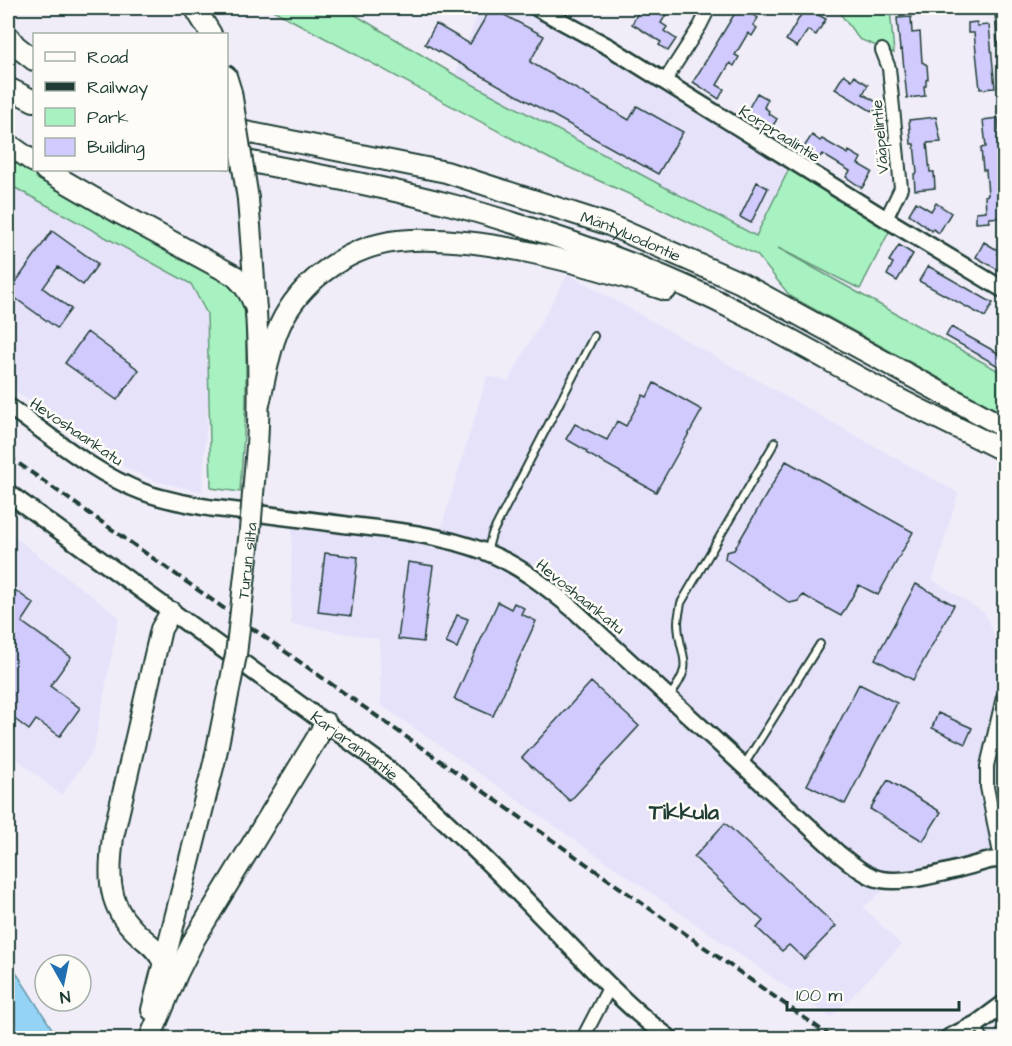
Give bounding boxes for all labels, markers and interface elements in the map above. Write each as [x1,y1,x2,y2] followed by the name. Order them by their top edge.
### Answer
[33,33,228,171] legend
[87,45,128,70] text: Road
[87,75,148,101] text: Railway
[866,99,894,175] street label: Vääpelintie
[735,100,825,168] street label: Korpraalintie
[87,105,129,130] text: Park
[87,135,145,161] text: Building
[578,206,685,267] street label: Mäntyluodontie
[25,392,128,471] street label: Hevoshaankatu
[232,522,263,600] street label: Turun silta
[531,554,629,639] street label: Hevoshaankatu
[306,706,403,786] street label: Karjarannantie
[648,797,720,828] district label: Tikkula
[33,953,93,1013] north arrow
[787,974,960,1012] scale bar
[796,983,842,1008] text: 100 m
[59,985,72,1008] text: N

